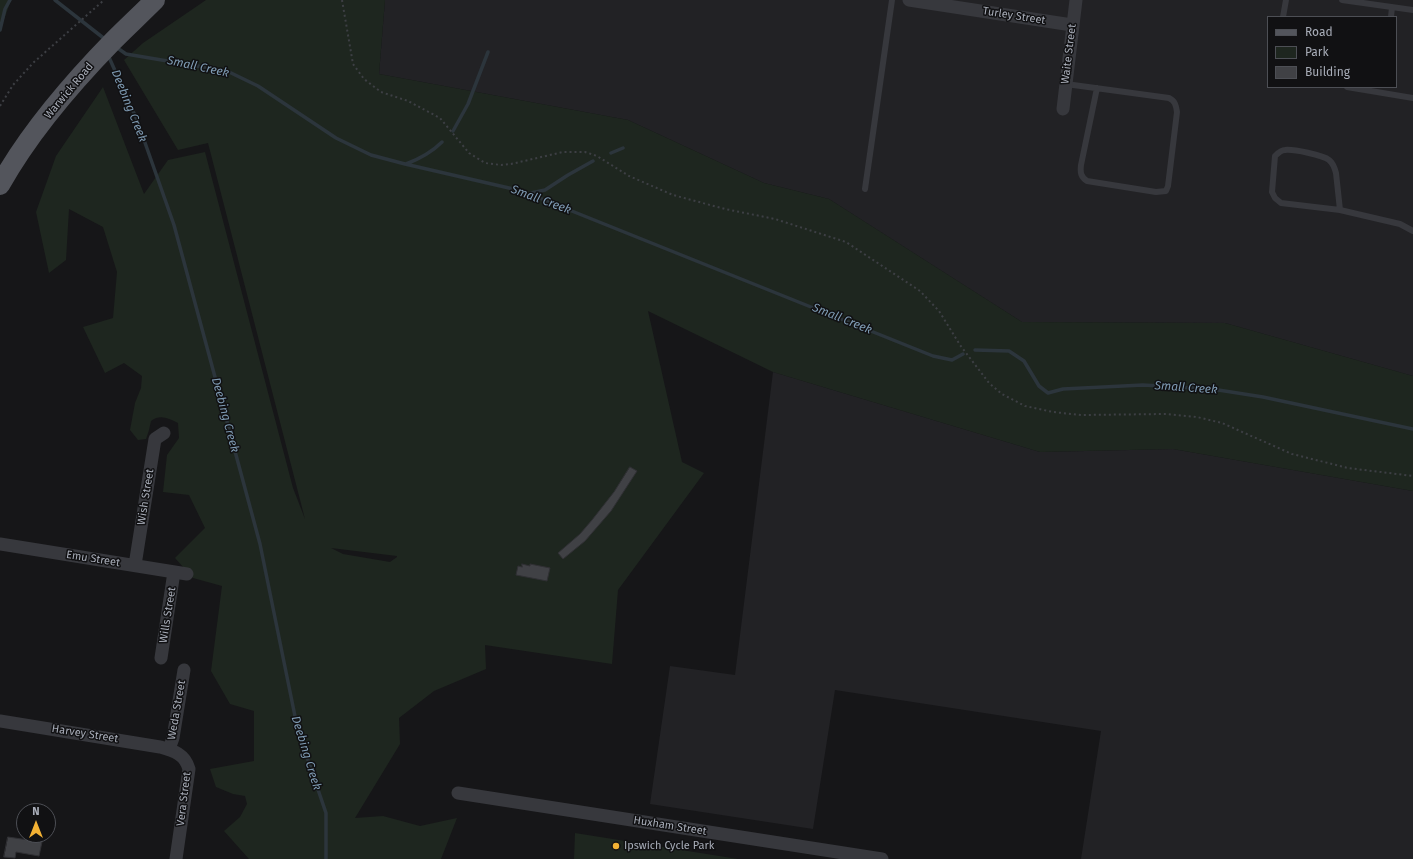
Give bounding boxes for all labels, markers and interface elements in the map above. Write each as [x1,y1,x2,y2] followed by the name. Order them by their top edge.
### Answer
[982,5,1046,27] street label: Turley Street
[1267,16,1397,88] legend
[1059,23,1079,85] street label: Waite Street
[1305,25,1333,39] text: Road
[1305,45,1329,59] text: Park
[166,53,230,81] water label: Small Creek
[42,60,96,122] street label: Warwick Road
[1305,65,1350,79] text: Building
[108,68,150,144] water label: Deebing Creek
[509,182,573,218] water label: Small Creek
[810,301,874,337] water label: Small Creek
[208,376,242,454] water label: Deebing Creek
[1154,379,1218,397] water label: Small Creek
[135,468,157,526] street label: Wish Street
[65,548,121,570] street label: Emu Street
[157,586,179,644] street label: Wills Street
[165,679,189,741] street label: Weda Street
[288,714,324,792] water label: Deebing Creek
[51,722,119,746] street label: Harvey Street
[174,771,194,827] street label: Vera Street
[16,803,56,843] north arrow
[32,805,40,818] text: N
[633,814,707,838] street label: Huxham Street
[624,839,714,853] place label: Ipswich Cycle Park
[611,841,621,851] marker: Ipswich Cycle Park

